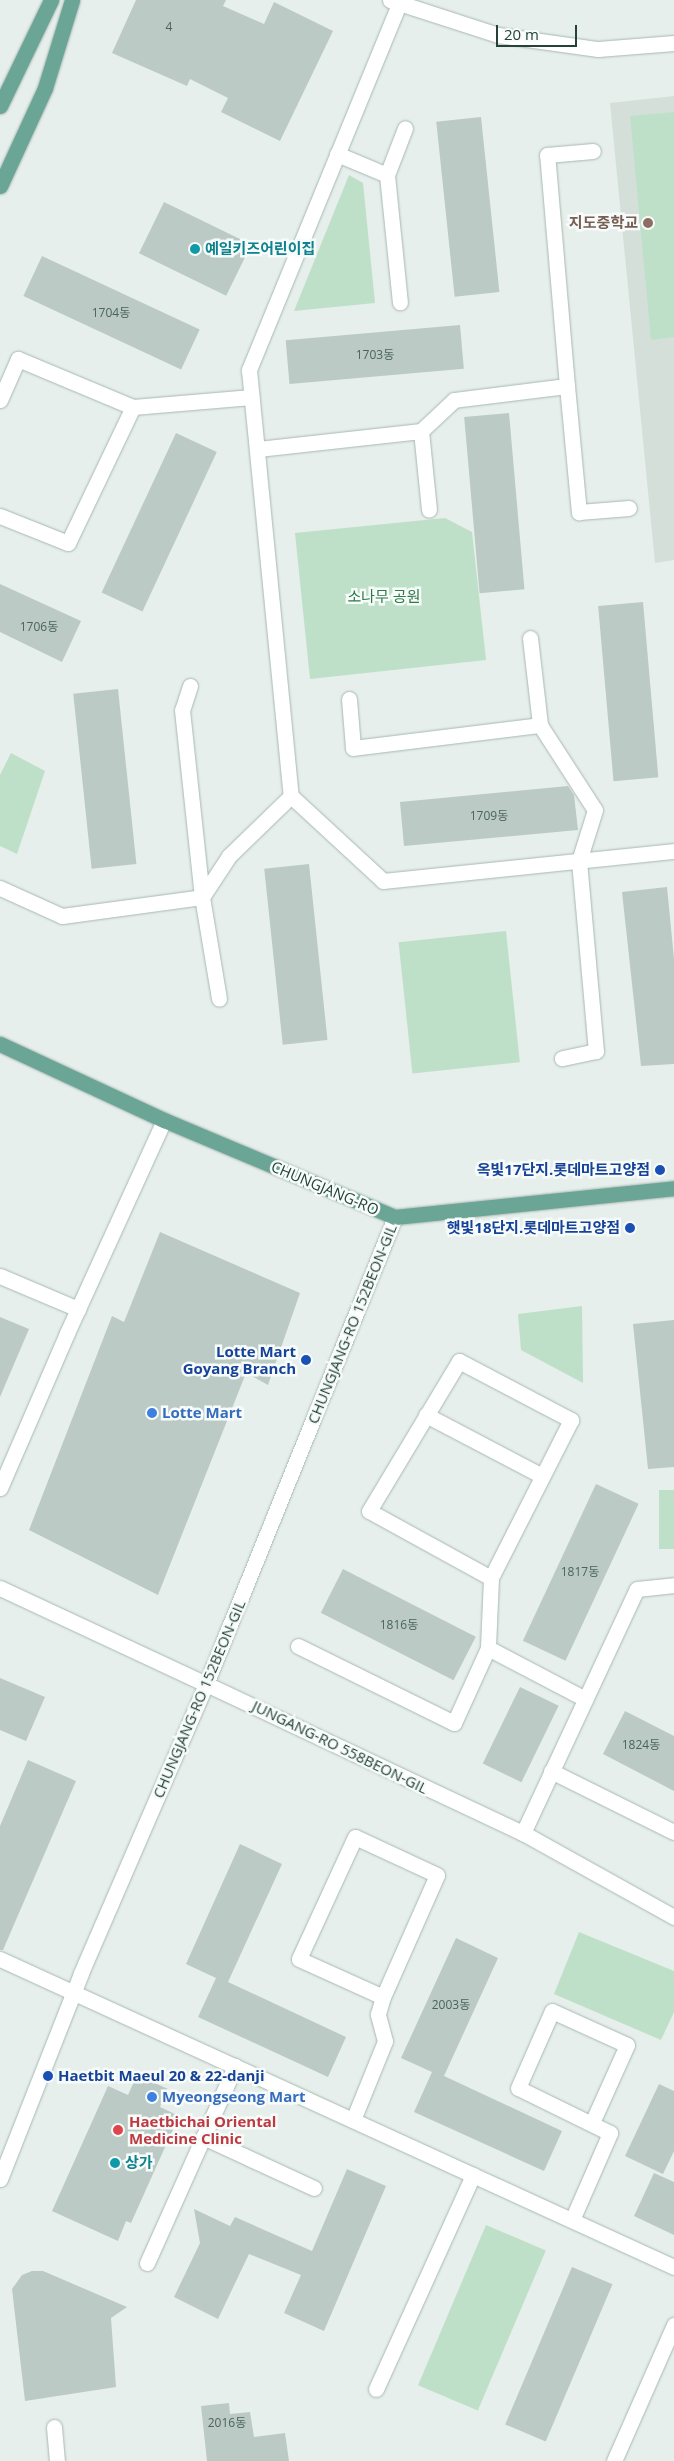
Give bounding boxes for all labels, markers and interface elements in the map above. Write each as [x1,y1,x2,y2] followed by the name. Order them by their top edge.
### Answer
[499,15,580,47] scale bar
[166,20,172,34] house number: 4
[504,24,539,44] text: 20 m
[569,214,638,232] place label: 지도중학교
[642,217,654,229] marker: 지도중학교
[205,240,315,258] place label: 예일키즈어린이집
[189,243,201,255] marker: 예일키즈어린이집
[92,306,130,320] house number: 1704동
[356,348,394,362] house number: 1703동
[348,588,420,606] park label: 소나무 공원
[20,620,58,634] house number: 1706동
[470,809,508,823] house number: 1709동
[269,1157,381,1219] street label: CHUNGJANG-RO
[477,1161,650,1179] place label: 옥빛17단지.롯데마트고양점
[654,1164,666,1176] marker: 옥빛17단지.롯데마트고양점
[447,1219,620,1237] place label: 햇빛18단지.롯데마트고양점
[304,1222,400,1426] street label: CHUNGJANG-RO 152BEON-GIL
[624,1222,636,1234] marker: 햇빛18단지.롯데마트고양점
[183,1342,296,1377] place label: Lotte Mart Goyang Branch
[300,1354,312,1366] marker: Lotte Mart Goyang Branch
[162,1404,242,1422] place label: Lotte Mart
[146,1407,158,1419] marker: Lotte Mart
[561,1565,599,1579] house number: 1817동
[149,1597,249,1801] street label: CHUNGJANG-RO 152BEON-GIL
[380,1618,418,1632] house number: 1816동
[249,1697,431,1797] street label: JUNGANG-RO 558BEON-GIL
[622,1738,660,1752] house number: 1824동
[432,1998,470,2012] house number: 2003동
[58,2067,265,2085] place label: Haetbit Maeul 20 & 22-danji
[42,2070,54,2082] marker: Haetbit Maeul 20 & 22-danji
[162,2088,306,2106] place label: Myeongseong Mart
[146,2091,158,2103] marker: Myeongseong Mart
[129,2112,276,2147] place label: Haetbichai Oriental Medicine Clinic
[111,2123,125,2137] marker: Haetbichai Oriental Medicine Clinic
[125,2154,153,2172] place label: 상가
[109,2157,121,2169] marker: 상가
[208,2416,246,2430] house number: 2016동

